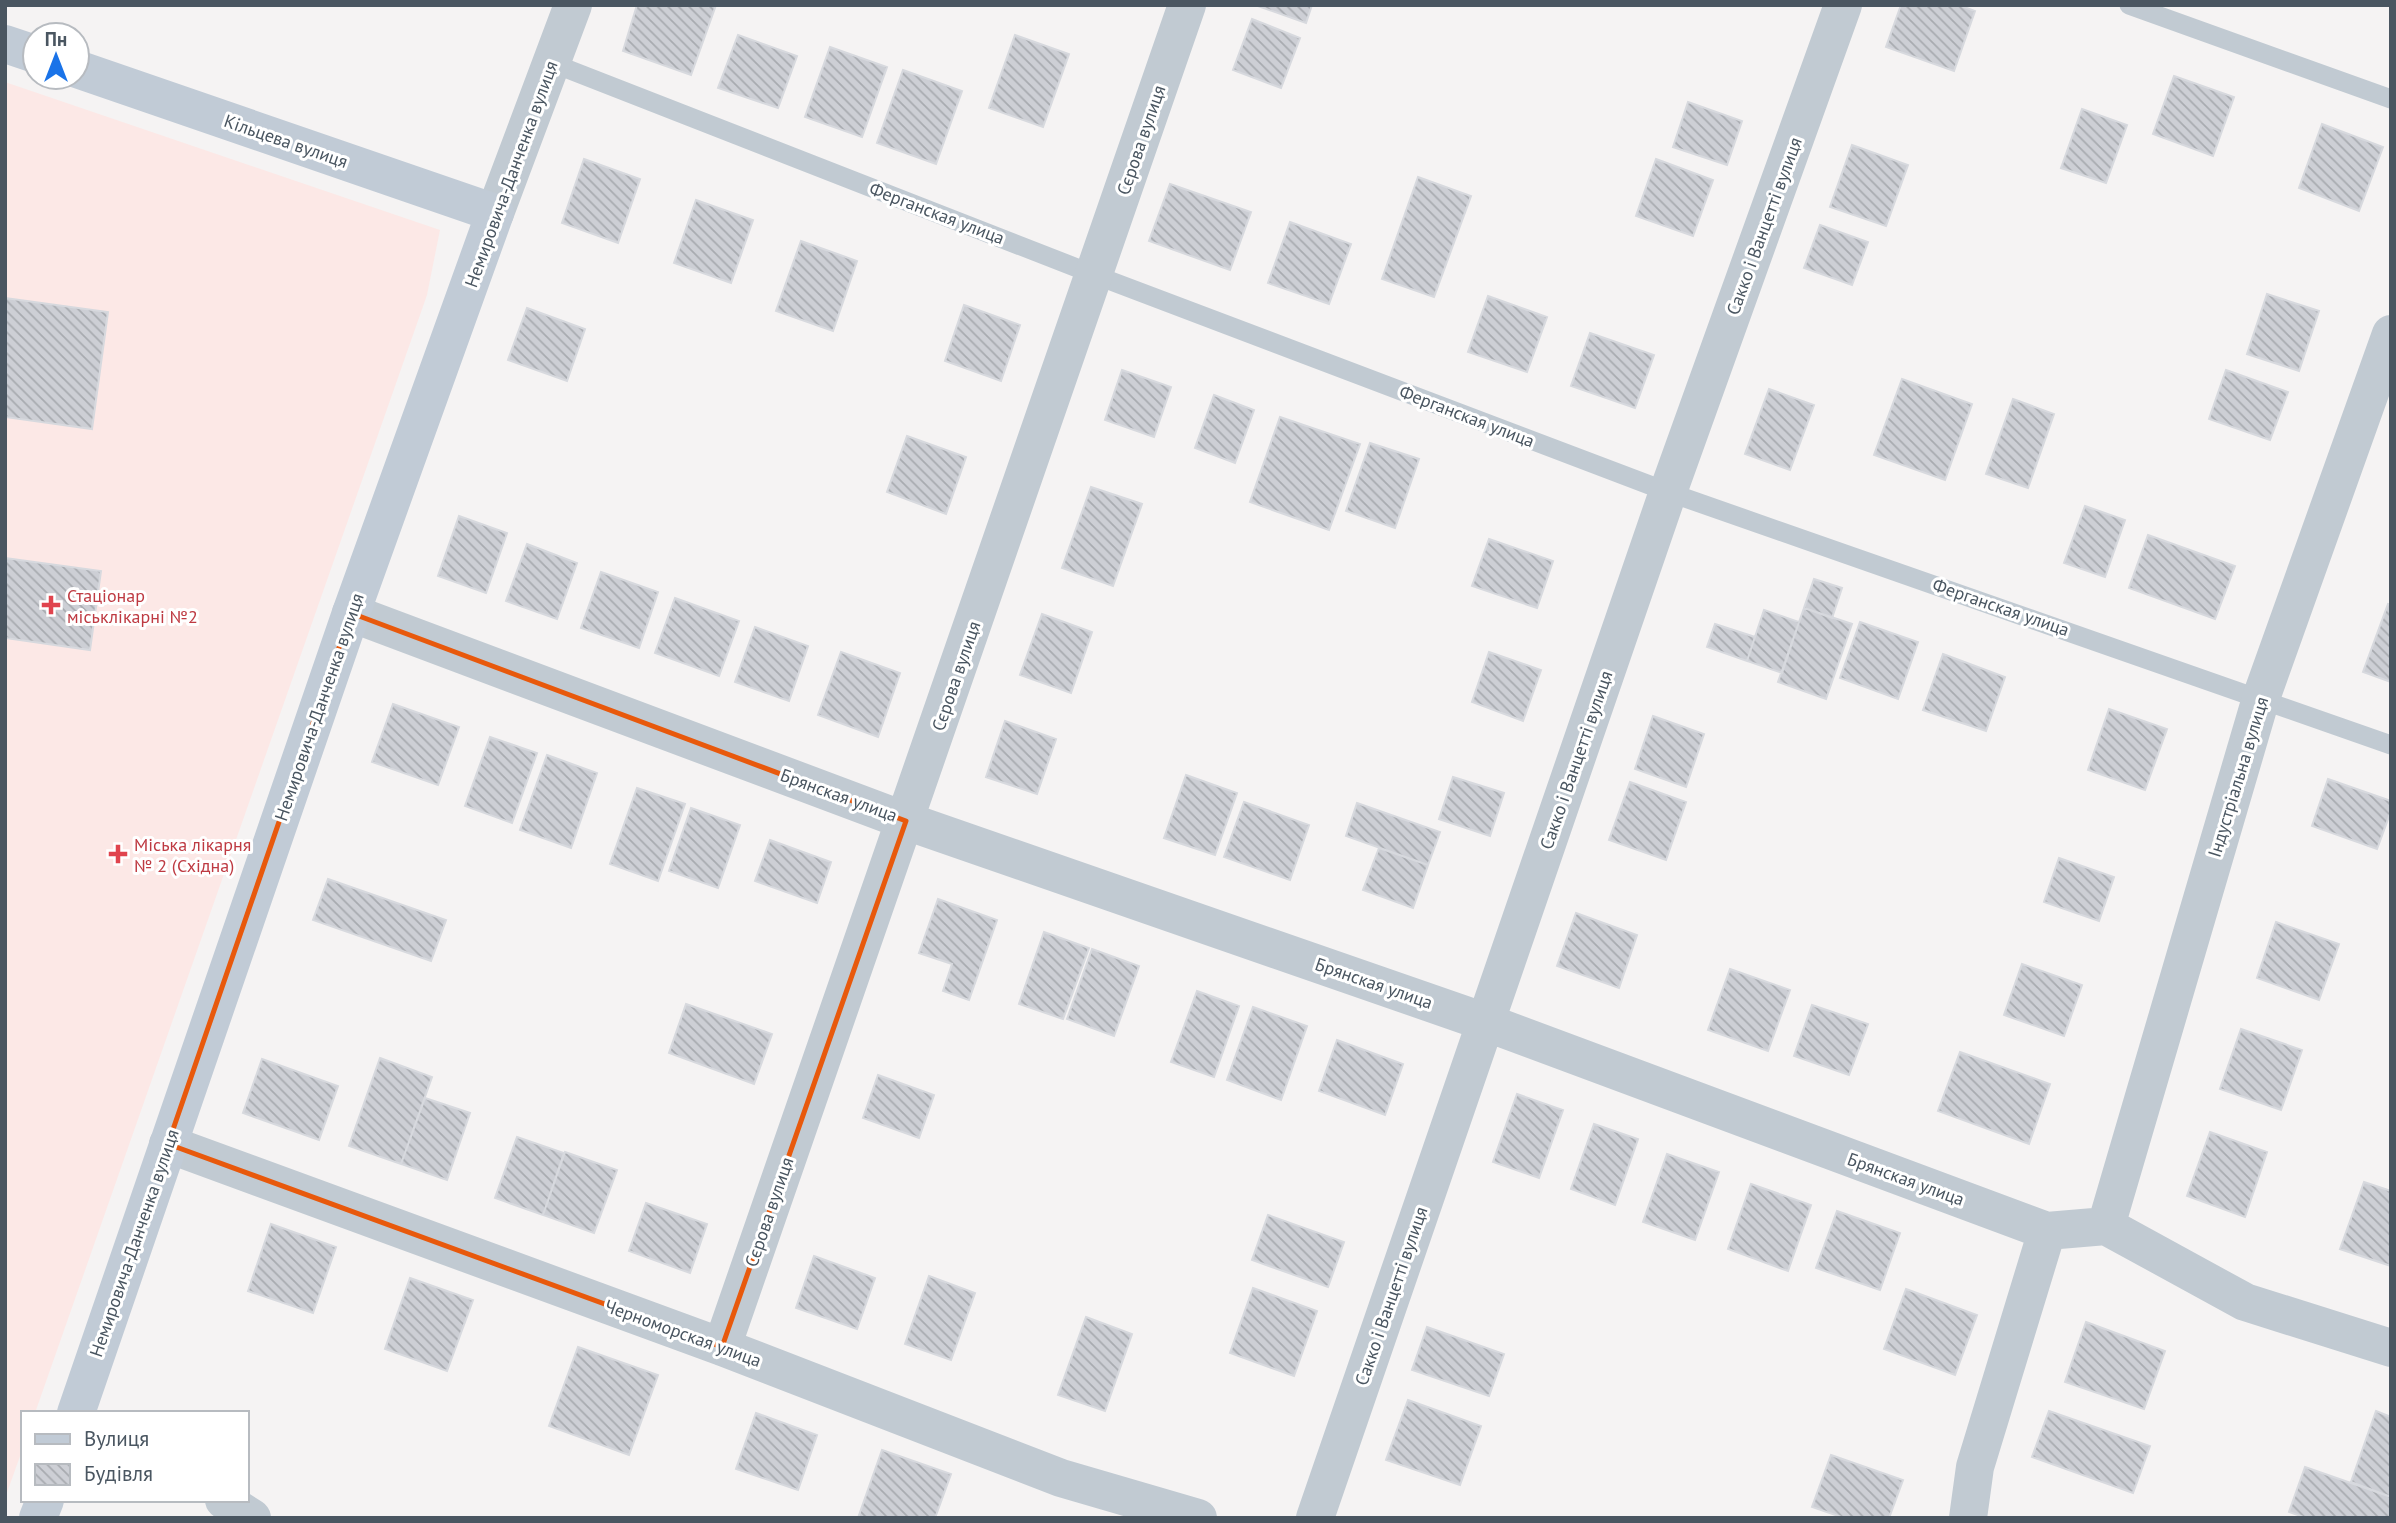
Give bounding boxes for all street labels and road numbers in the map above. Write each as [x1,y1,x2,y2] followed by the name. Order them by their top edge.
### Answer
[459,58,563,290] street label: Немировича-Данченка вулиця
[1111,82,1171,198] street label: Сєрова вулиця
[221,109,351,173] street label: Кільцева вулиця
[1721,134,1807,318] street label: Сакко і Ванцетті вулиця
[866,177,1008,249] street label: Ферганская улица
[1396,380,1538,452] street label: Ферганская улица
[1930,573,2072,641] street label: Ферганская улица
[269,590,369,824] street label: Немировича-Данченка вулиця
[926,618,986,734] street label: Сєрова вулиця
[1535,668,1617,852] street label: Сакко і Ванцетті вулиця
[2203,694,2273,860] street label: Індустріальна вулиця
[777,763,901,827] street label: Брянская улица
[1312,952,1436,1014] street label: Брянская улица
[84,1126,184,1360] street label: Немировича-Данченка вулиця
[1844,1147,1968,1211] street label: Брянская улица
[739,1154,799,1270] street label: Сєрова вулиця
[1350,1204,1432,1388] street label: Сакко і Ванцетті вулиця
[602,1294,764,1372] street label: Черноморская улица

